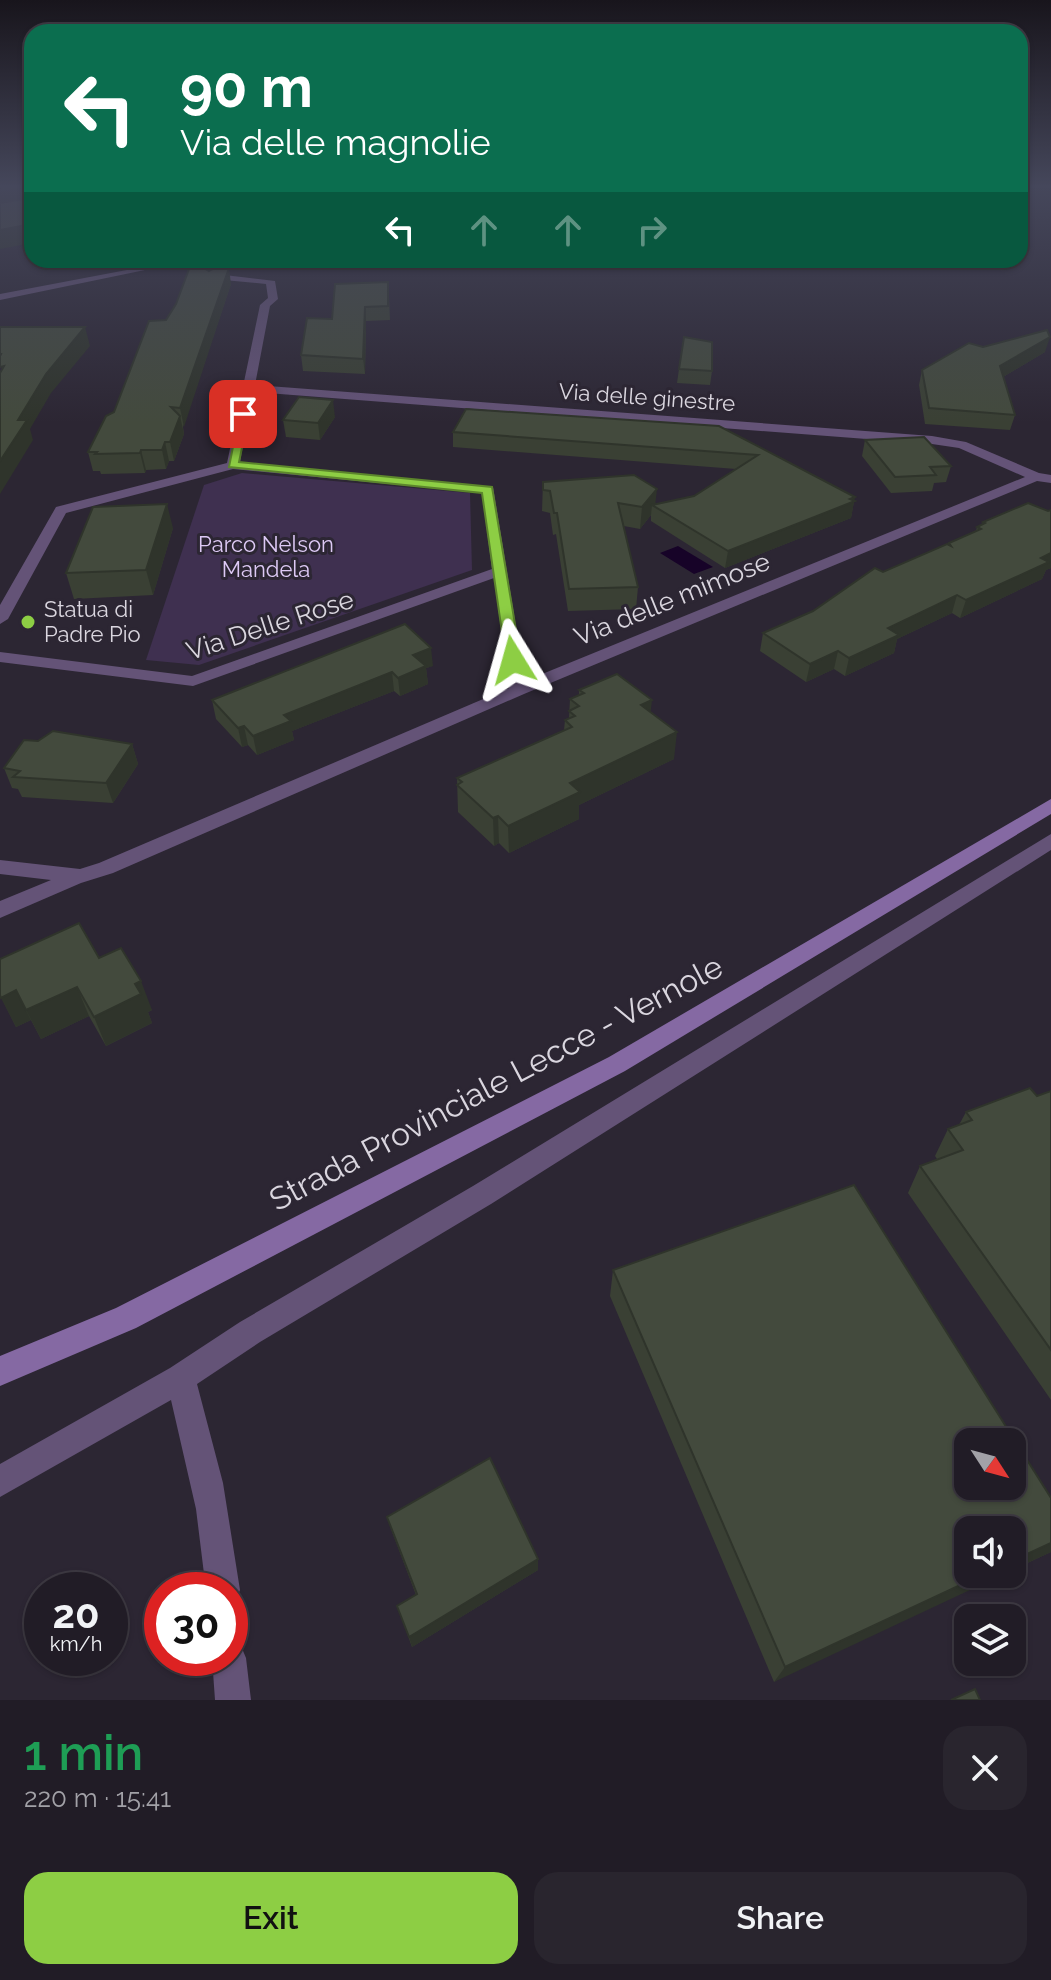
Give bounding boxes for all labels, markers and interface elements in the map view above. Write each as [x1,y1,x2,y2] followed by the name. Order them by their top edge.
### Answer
[180,54,313,120] text: 90 m
[48,56,152,160] icon: left
[180,121,491,163] text: Via delle magnolie
[378,208,422,252] icon: left
[462,208,506,252] icon: ahead
[546,208,590,252] icon: ahead
[630,208,674,252] icon: right
[558,378,736,416] street label: Via delle ginestre
[209,380,277,448] pin
[221,392,265,436] icon: arrive
[198,531,334,582] park label: Parco Nelson Mandela
[570,546,774,652] street label: Via delle mimose
[183,584,357,666] street label: Via Delle Rose
[44,596,141,647] place label: Statua di Padre Pio
[19,613,37,631] marker: Statua di Padre Pio
[471,618,555,702] position arrow
[263,947,729,1218] street label: Strada Provinciale Lecce - Vernole
[954,1428,1026,1500] north arrow
[954,1428,1026,1676] map controls
[954,1516,1026,1588] button: sound
[144,1572,248,1676] speed limit sign: 30
[52,1590,100,1637] text: 20
[954,1604,1026,1676] button: layers
[50,1632,102,1656] text: km/h
[24,1725,143,1781] text: 1 min
[943,1726,1027,1810] button: close
[24,1783,171,1813] text: 220 m · 15:41
[24,1872,518,1964] button: Exit
[534,1872,1027,1964] button: Share

